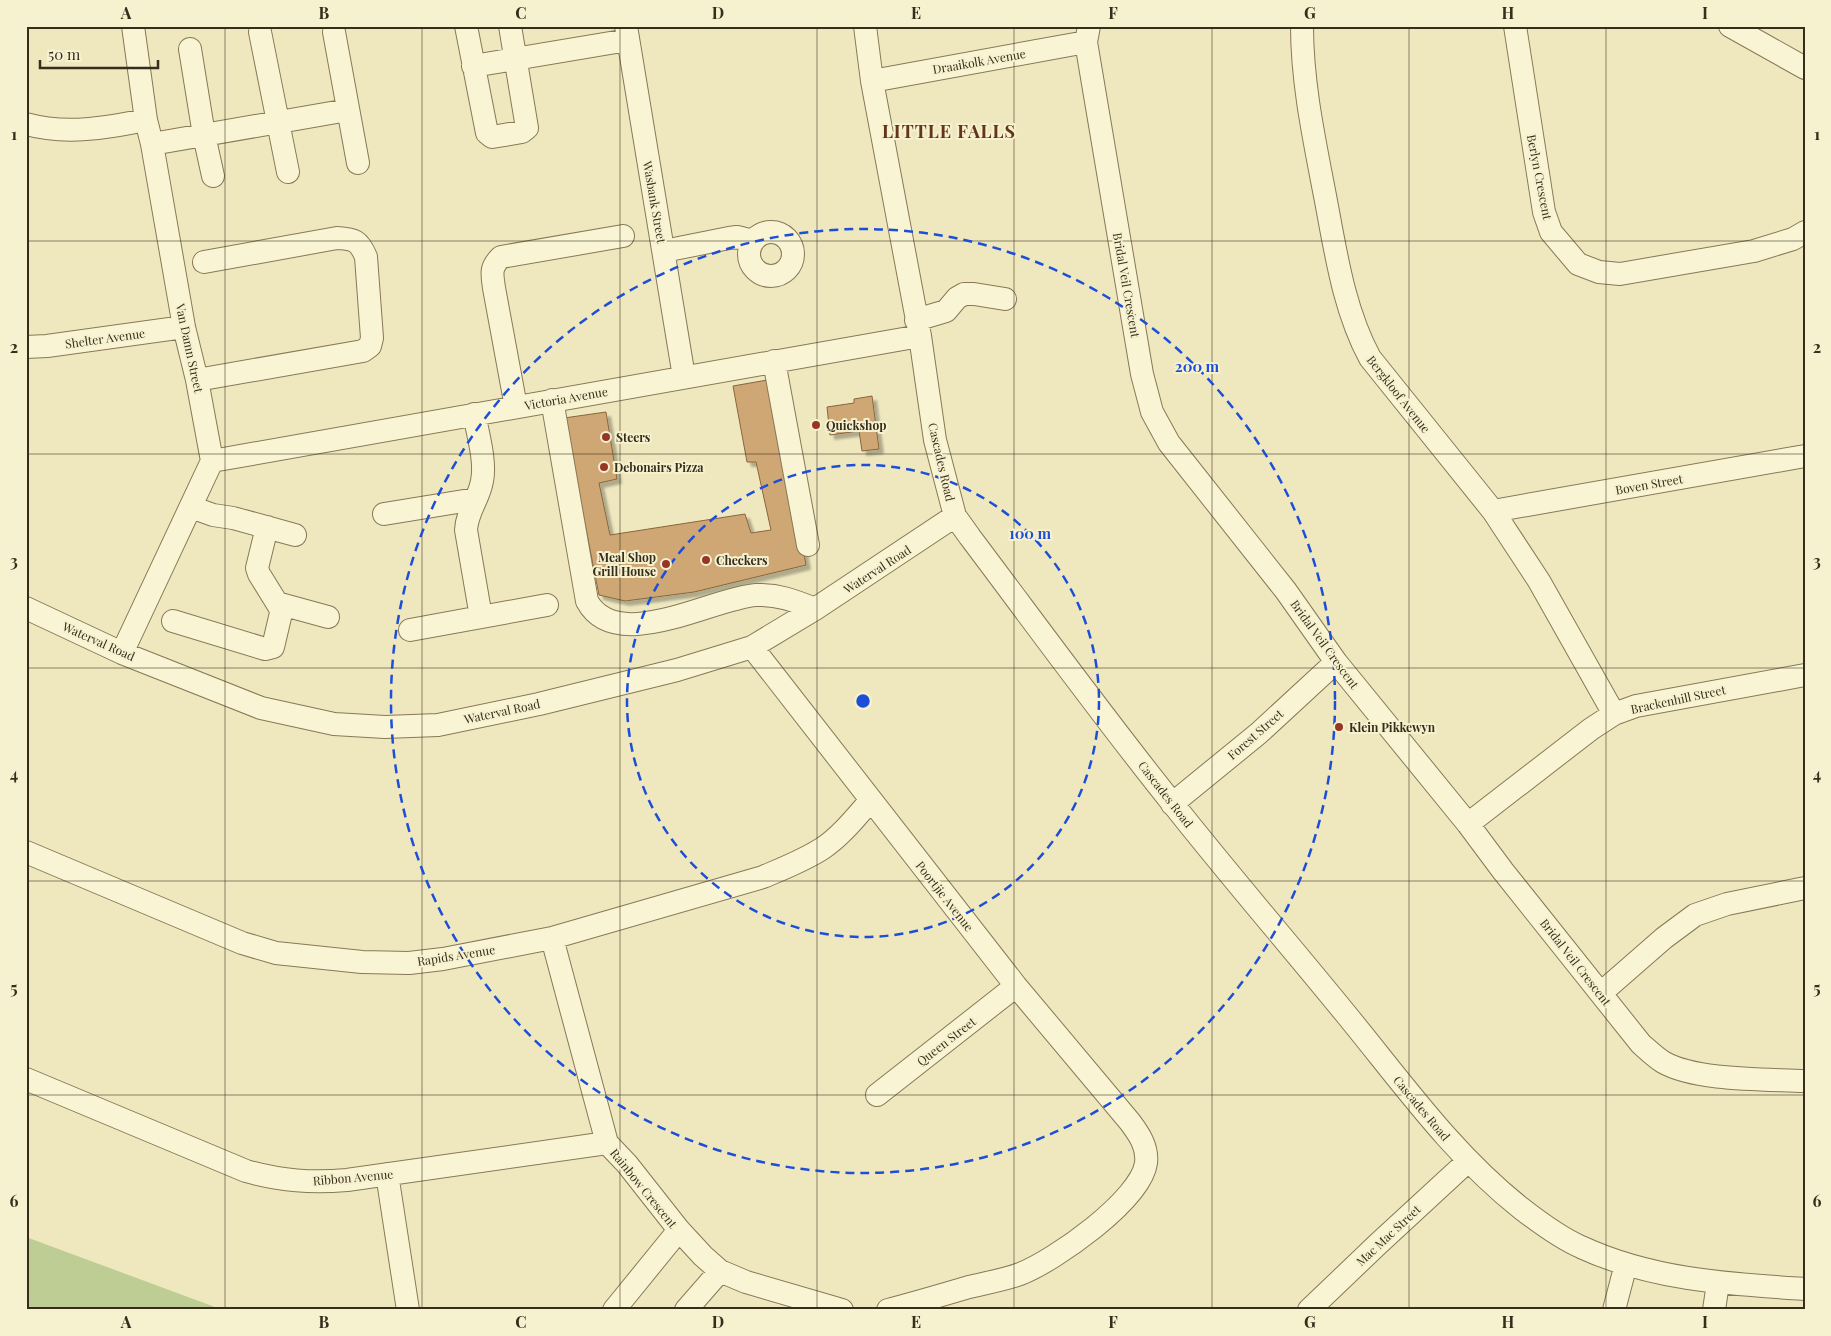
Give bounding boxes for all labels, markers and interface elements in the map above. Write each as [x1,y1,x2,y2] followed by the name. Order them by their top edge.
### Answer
[120,2,132,23] text: A
[319,2,330,23] text: B
[515,2,527,23] text: C
[712,2,724,23] text: D
[911,2,921,23] text: E
[1108,2,1118,23] text: F
[1304,2,1316,23] text: G
[1502,2,1515,23] text: H
[1702,2,1708,23] text: I
[40,38,158,70] scale bar
[48,44,81,64] text: 50 m
[931,45,1027,77] street label: Draaikolk Avenue
[882,119,1016,143] district label: LITTLE FALLS
[11,123,17,144] text: 1
[1814,123,1820,144] text: 1
[1524,133,1556,222] street label: Berlyn Crescent
[640,159,670,245] street label: Wasbank Street
[1110,231,1144,339] street label: Bridal Veil Crescent
[173,301,207,395] street label: Van Damn Street
[64,324,146,352] street label: Shelter Avenue
[10,336,18,357] text: 2
[1813,336,1821,357] text: 2
[1364,352,1434,436] street label: Bergkloof Avenue
[1175,356,1220,376] text: 200 m
[522,383,609,413] street label: Victoria Avenue
[826,417,886,433] place label: Quickshop
[810,419,822,431] marker: Quickshop
[925,421,959,503] street label: Cascades Road
[616,429,651,445] place label: Steers
[600,431,612,443] marker: Steers
[614,459,704,475] place label: Debonairs Pizza
[598,461,610,473] marker: Debonairs Pizza
[1614,470,1685,498] street label: Boven Street
[1009,523,1052,543] text: 100 m
[839,541,914,597] street label: Waterval Road
[592,549,656,579] place label: Meal Shop Grill House
[10,550,18,571] text: 3
[1813,550,1821,571] text: 3
[716,552,768,568] place label: Checkers
[700,554,712,566] marker: Checkers
[660,558,672,570] marker: Meal Shop Grill House
[1287,596,1363,692] street label: Bridal Veil Crescent
[59,618,138,664] street label: Waterval Road
[1629,681,1728,717] street label: Brackenhill Street
[854,692,872,710] centre of rings
[462,695,542,727] street label: Waterval Road
[1224,705,1287,763] street label: Forest Street
[1349,719,1436,735] place label: Klein Pikkewyn
[1333,721,1345,733] marker: Klein Pikkewyn
[1135,758,1197,831] street label: Cascades Road
[10,763,18,784] text: 4
[1813,763,1821,784] text: 4
[913,858,977,934] street label: Poortjie Avenue
[1537,915,1615,1009] street label: Bridal Veil Crescent
[416,941,496,969] street label: Rapids Avenue
[10,977,18,998] text: 5
[1813,977,1821,998] text: 5
[913,1013,979,1069] street label: Queen Street
[1390,1072,1454,1144] street label: Cascades Road
[607,1145,681,1232] street label: Rainbow Crescent
[312,1166,394,1188] street label: Ribbon Avenue
[10,1190,19,1211] text: 6
[1813,1190,1822,1211] text: 6
[1352,1200,1424,1269] street label: Mac Mac Street
[120,1311,132,1332] text: A
[319,1311,330,1332] text: B
[515,1311,527,1332] text: C
[712,1311,724,1332] text: D
[911,1311,921,1332] text: E
[1108,1311,1118,1332] text: F
[1304,1311,1316,1332] text: G
[1502,1311,1515,1332] text: H
[1702,1311,1708,1332] text: I

